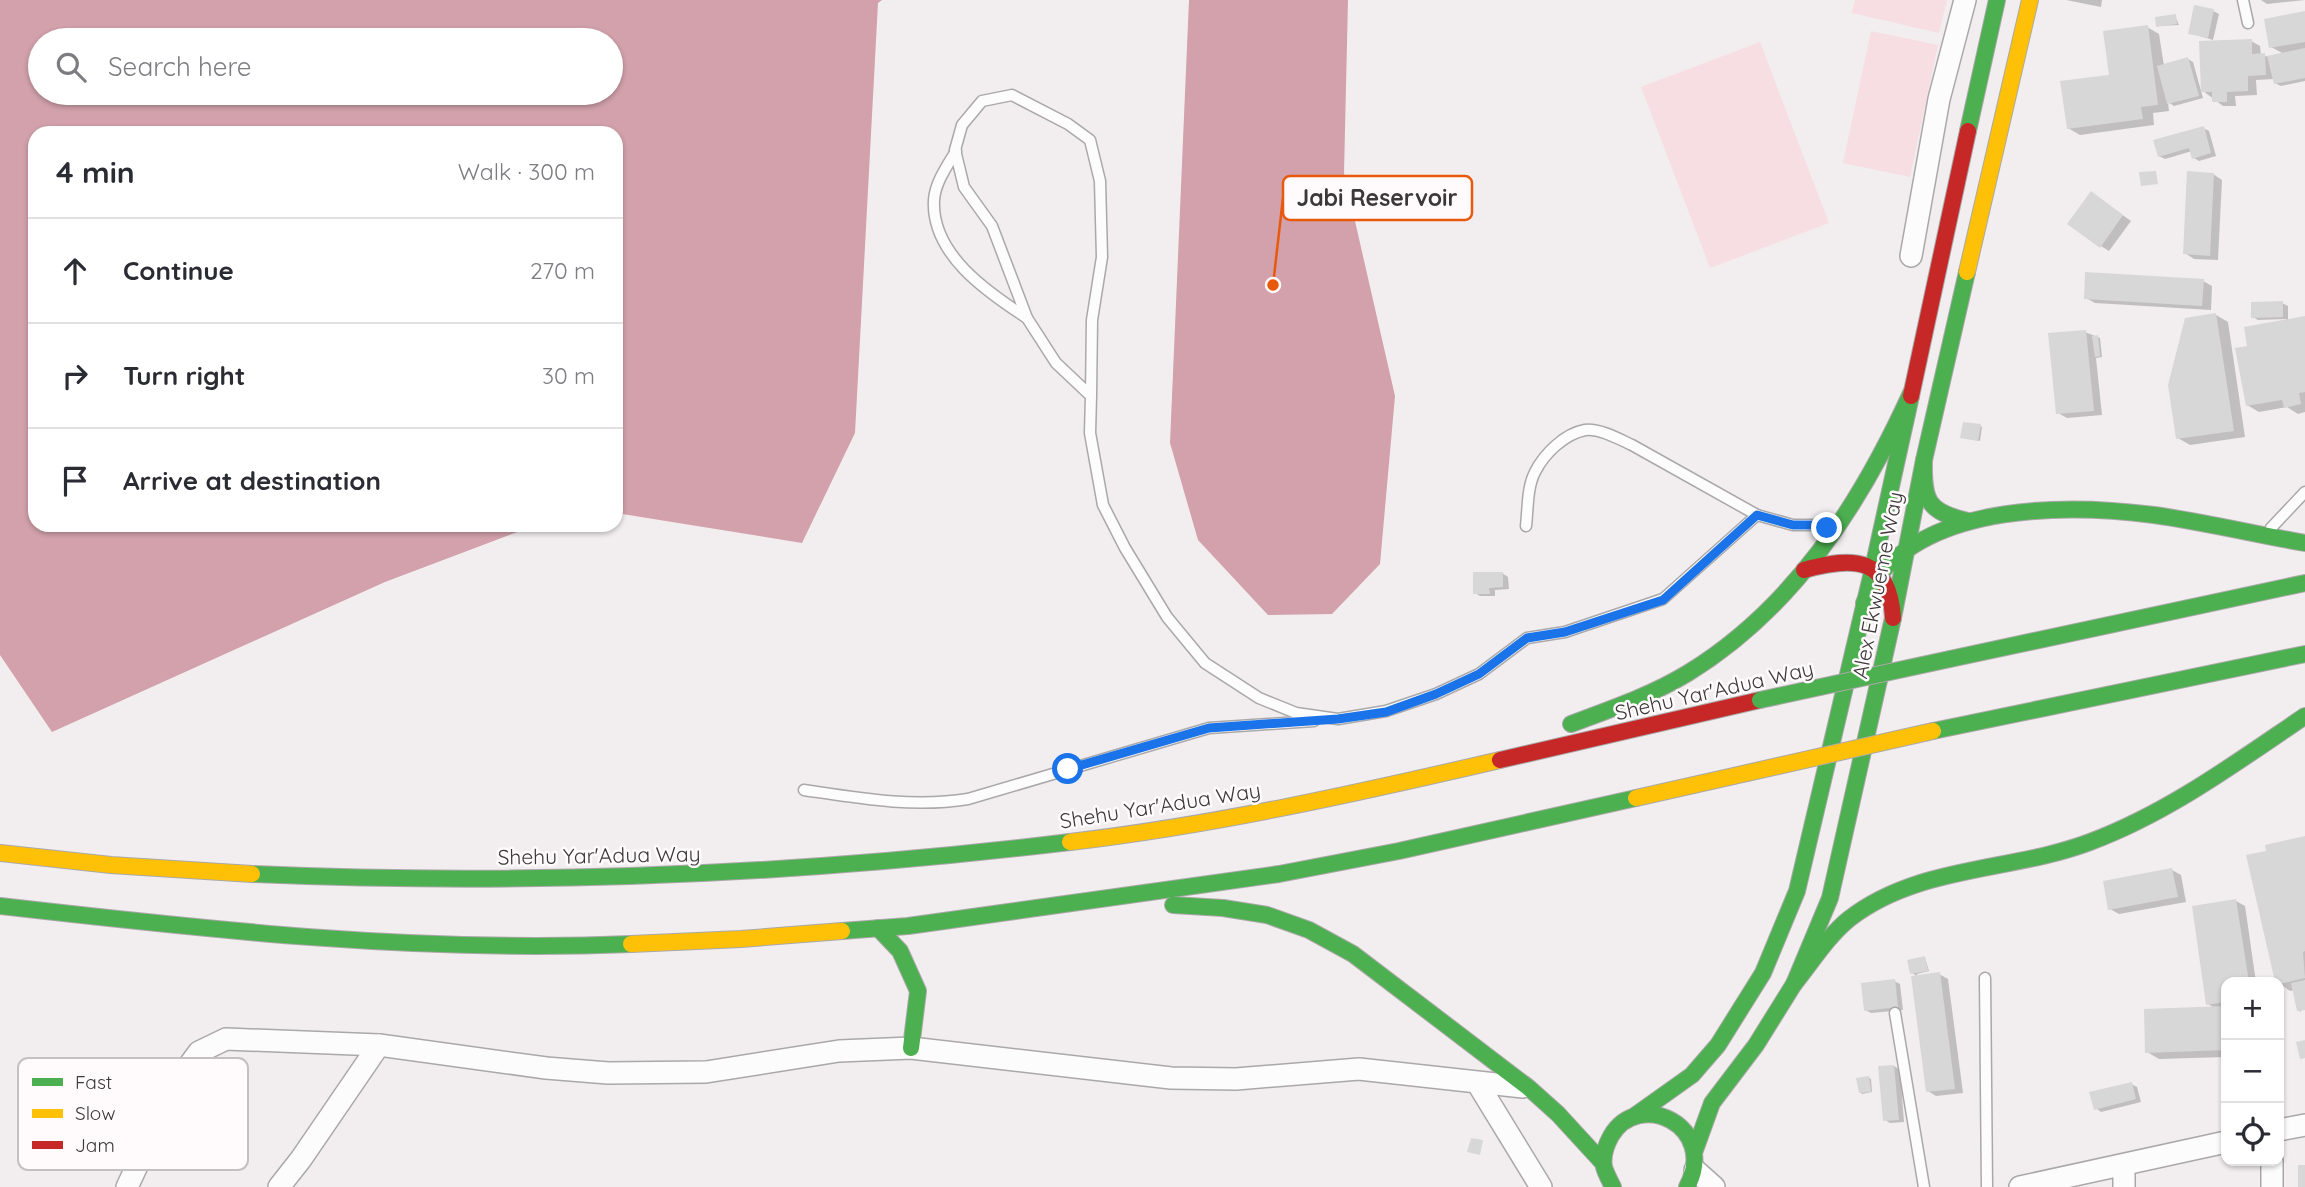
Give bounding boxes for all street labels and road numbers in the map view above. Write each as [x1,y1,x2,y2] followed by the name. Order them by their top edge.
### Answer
[1846,489,1908,681] street label: Alex Ekwueme Way
[1612,655,1816,725] street label: Shehu Yar'Adua Way
[1058,776,1262,834] street label: Shehu Yar'Adua Way
[497,840,701,870] street label: Shehu Yar'Adua Way

